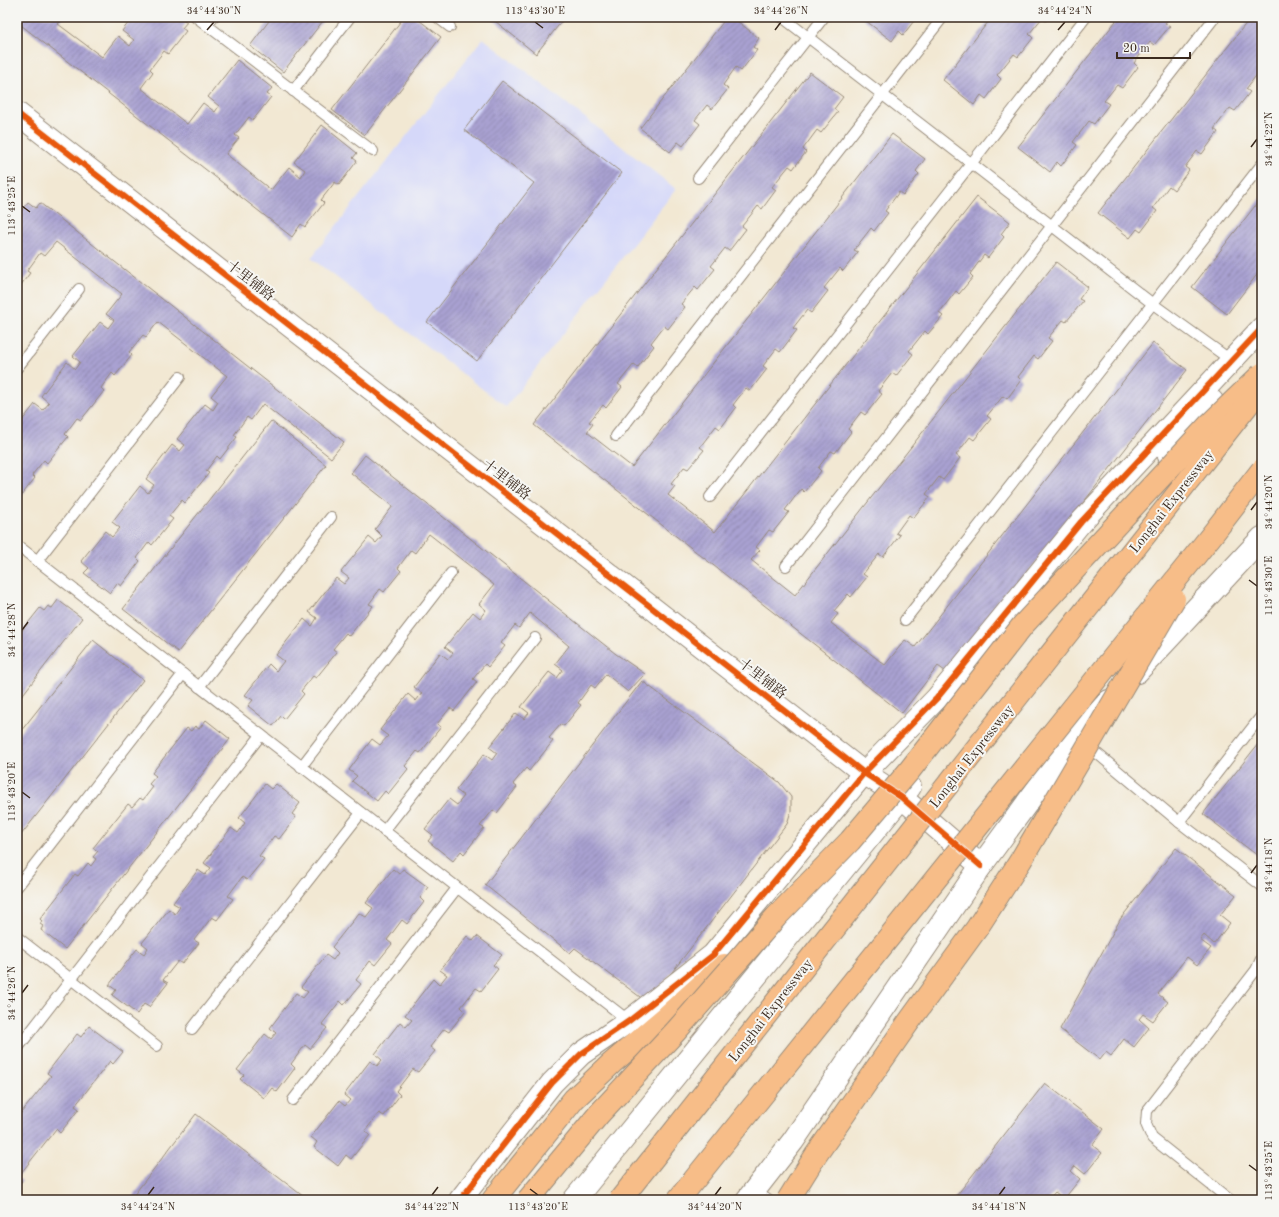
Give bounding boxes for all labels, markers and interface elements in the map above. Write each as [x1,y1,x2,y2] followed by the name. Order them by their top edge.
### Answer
[187,6,242,16] text: 34°44'30"N
[505,6,565,16] text: 113°43'30"E
[754,6,809,16] text: 34°44'26"N
[1038,6,1093,16] text: 34°44'24"N
[1117,34,1190,60] scale bar
[1123,43,1150,55] text: 20 m
[1264,111,1274,166] text: 34°44'22"N
[7,176,17,236] text: 113°43'25"E
[224,257,277,304] street label: 十里铺路
[1127,447,1217,556] street label: Longhai Expressway
[480,456,533,503] street label: 十里铺路
[1264,474,1274,529] text: 34°44'20"N
[1264,556,1274,616] text: 113°43'30"E
[7,602,17,657] text: 34°44'28"N
[736,655,789,702] street label: 十里铺路
[927,702,1017,811] street label: Longhai Expressway
[7,762,17,822] text: 113°43'20"E
[1264,837,1274,892] text: 34°44'18"N
[726,956,816,1065] street label: Longhai Expressway
[7,965,17,1020] text: 34°44'26"N
[1264,1141,1274,1201] text: 113°43'25"E
[121,1202,176,1212] text: 34°44'24"N
[405,1202,460,1212] text: 34°44'22"N
[508,1202,568,1212] text: 113°43'20"E
[688,1202,743,1212] text: 34°44'20"N
[972,1202,1027,1212] text: 34°44'18"N

